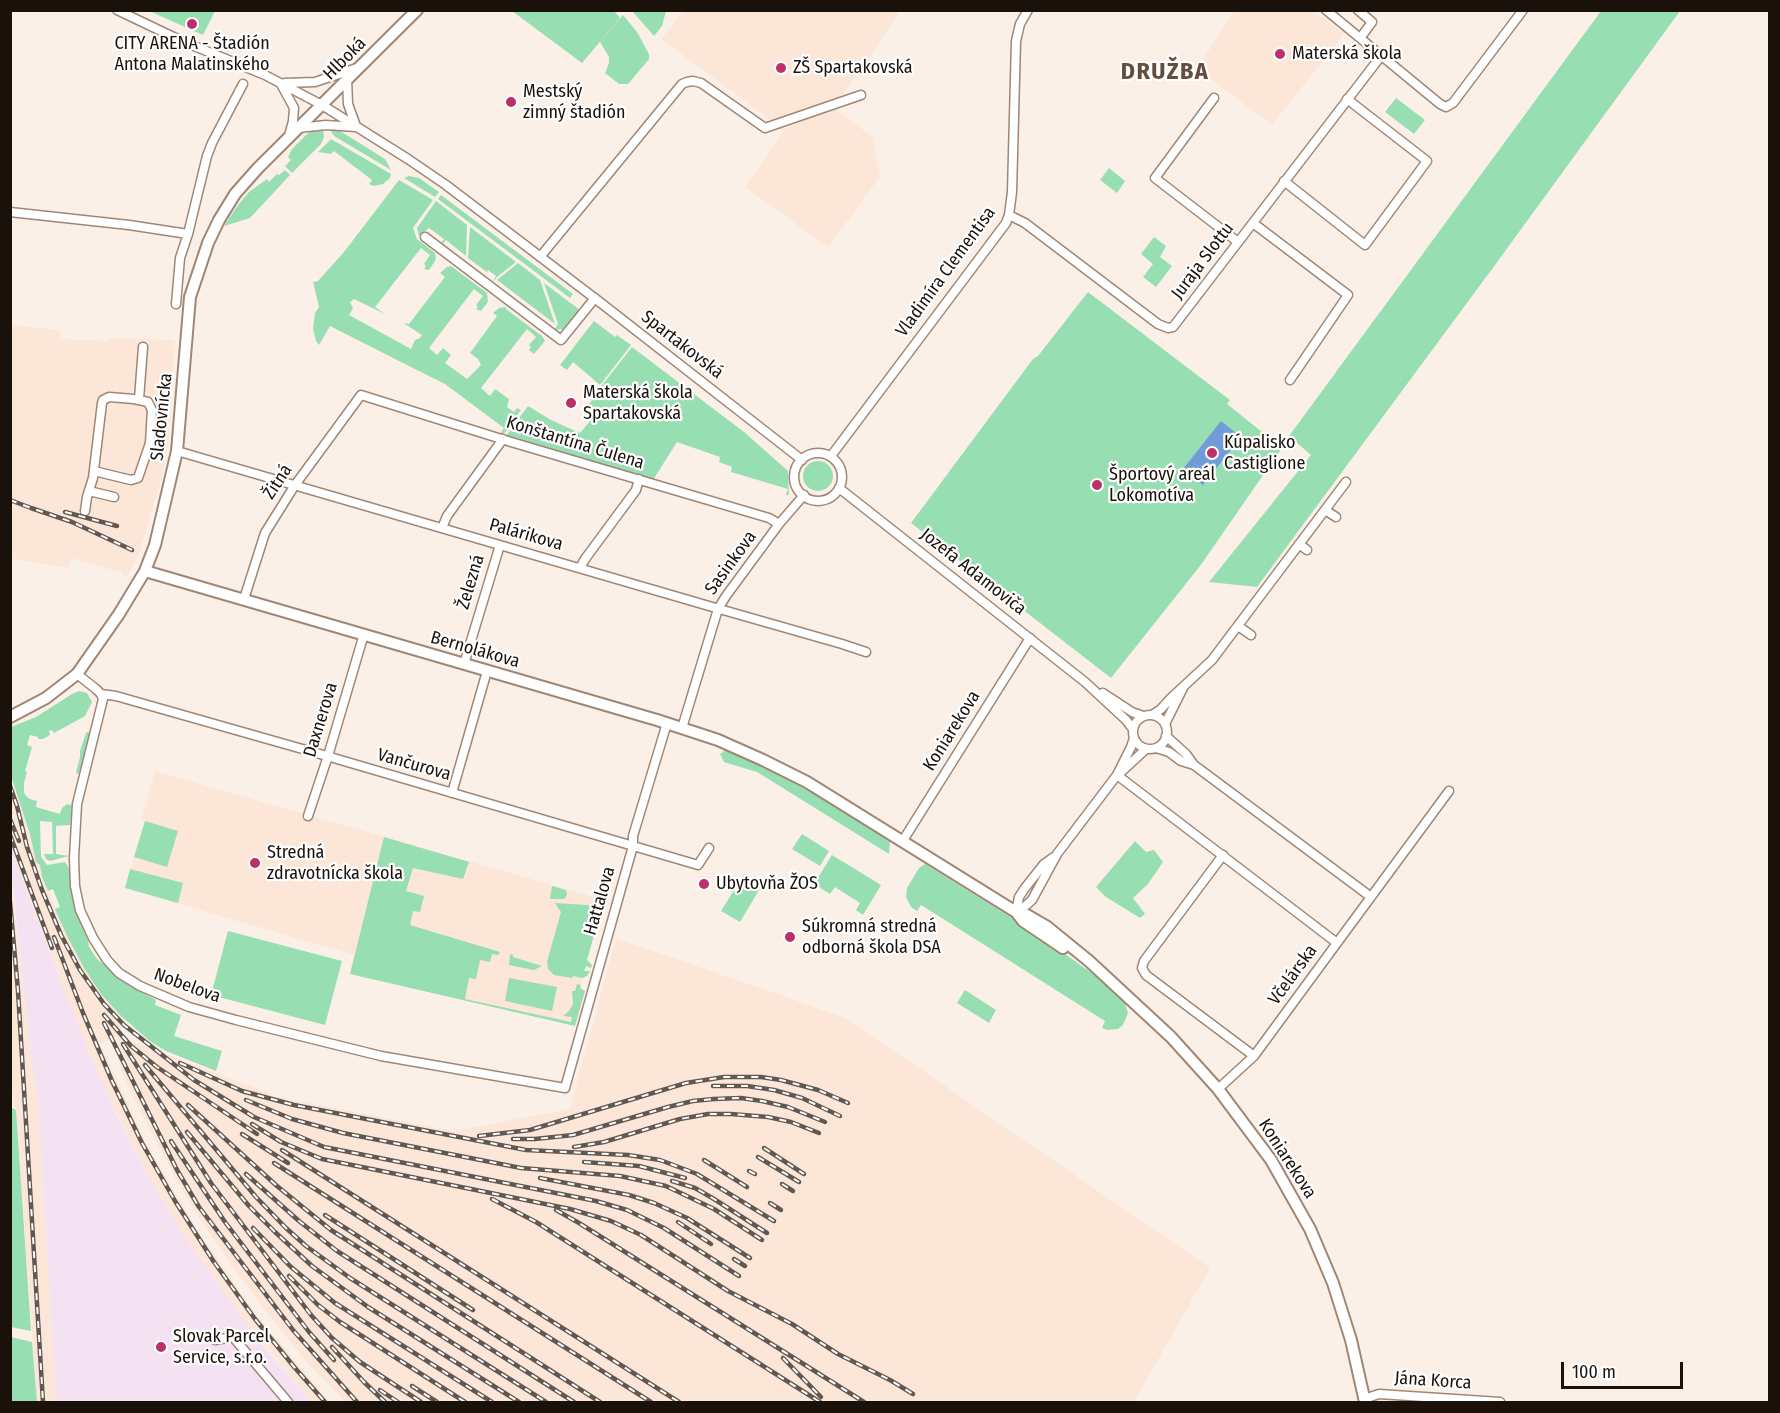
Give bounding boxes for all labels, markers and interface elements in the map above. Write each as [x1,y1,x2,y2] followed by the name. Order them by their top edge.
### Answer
[185,17,199,31] marker: CITY ARENA - Štadión Antona Malatinského
[114,33,270,76] place label: CITY ARENA - Štadión Antona Malatinského
[319,33,371,85] street label: Hlboká
[1292,43,1402,65] place label: Materská škola
[1273,47,1287,61] marker: Materská škola
[793,57,913,79] place label: ZŠ Spartakovská
[1121,58,1209,86] district label: DRUŽBA
[774,61,788,75] marker: ZŠ Spartakovská
[523,81,626,124] place label: Mestský zimný štadión
[504,95,518,109] marker: Mestský zimný štadión
[892,203,1000,341] street label: Vladimíra Clementisa
[1167,218,1239,304] street label: Juraja Slottu
[637,306,727,384] street label: Spartakovská
[147,372,177,462] street label: Sladovnícka
[583,382,693,424] place label: Materská škola Spartakovská
[564,396,578,410] marker: Materská škola Spartakovská
[503,412,647,474] street label: Konštantína Čulena
[1224,432,1305,474] place label: Kúpalisko Castiglione
[1205,446,1219,460] marker: Kúpalisko Castiglione
[259,461,297,503] street label: Žitná
[1109,464,1215,506] place label: Športový areál Lokomotíva
[1090,478,1104,492] marker: Športový areál Lokomotíva
[487,514,565,556] street label: Palárikova
[916,524,1030,620] street label: Jozefa Adamoviča
[701,527,761,599] street label: Sasinkova
[453,552,489,612] street label: Železná
[428,627,522,673] street label: Bernolákova
[299,680,343,760] street label: Daxnerova
[919,687,985,775] street label: Koniarekova
[375,744,453,786] street label: Vančurova
[267,842,403,884] place label: Stredná zdravotnícka škola
[248,856,262,870] marker: Stredná zdravotnícka škola
[580,864,620,938] street label: Hattalova
[716,873,818,895] place label: Ubytovňa ŽOS
[697,877,711,891] marker: Ubytovňa ŽOS
[802,916,941,958] place label: Súkromná stredná odborná škola DSA
[783,930,797,944] marker: Súkromná stredná odborná škola DSA
[1264,941,1322,1009] street label: Včelárska
[151,964,223,1008] street label: Nobelova
[1253,1115,1321,1203] street label: Koniarekova
[173,1326,269,1368] place label: Slovak Parcel Service, s.r.o.
[154,1340,168,1354] marker: Slovak Parcel Service, s.r.o.
[1564,1350,1686,1388] scale bar
[1572,1361,1616,1383] text: 100 m
[1394,1368,1472,1394] street label: Jána Korca

